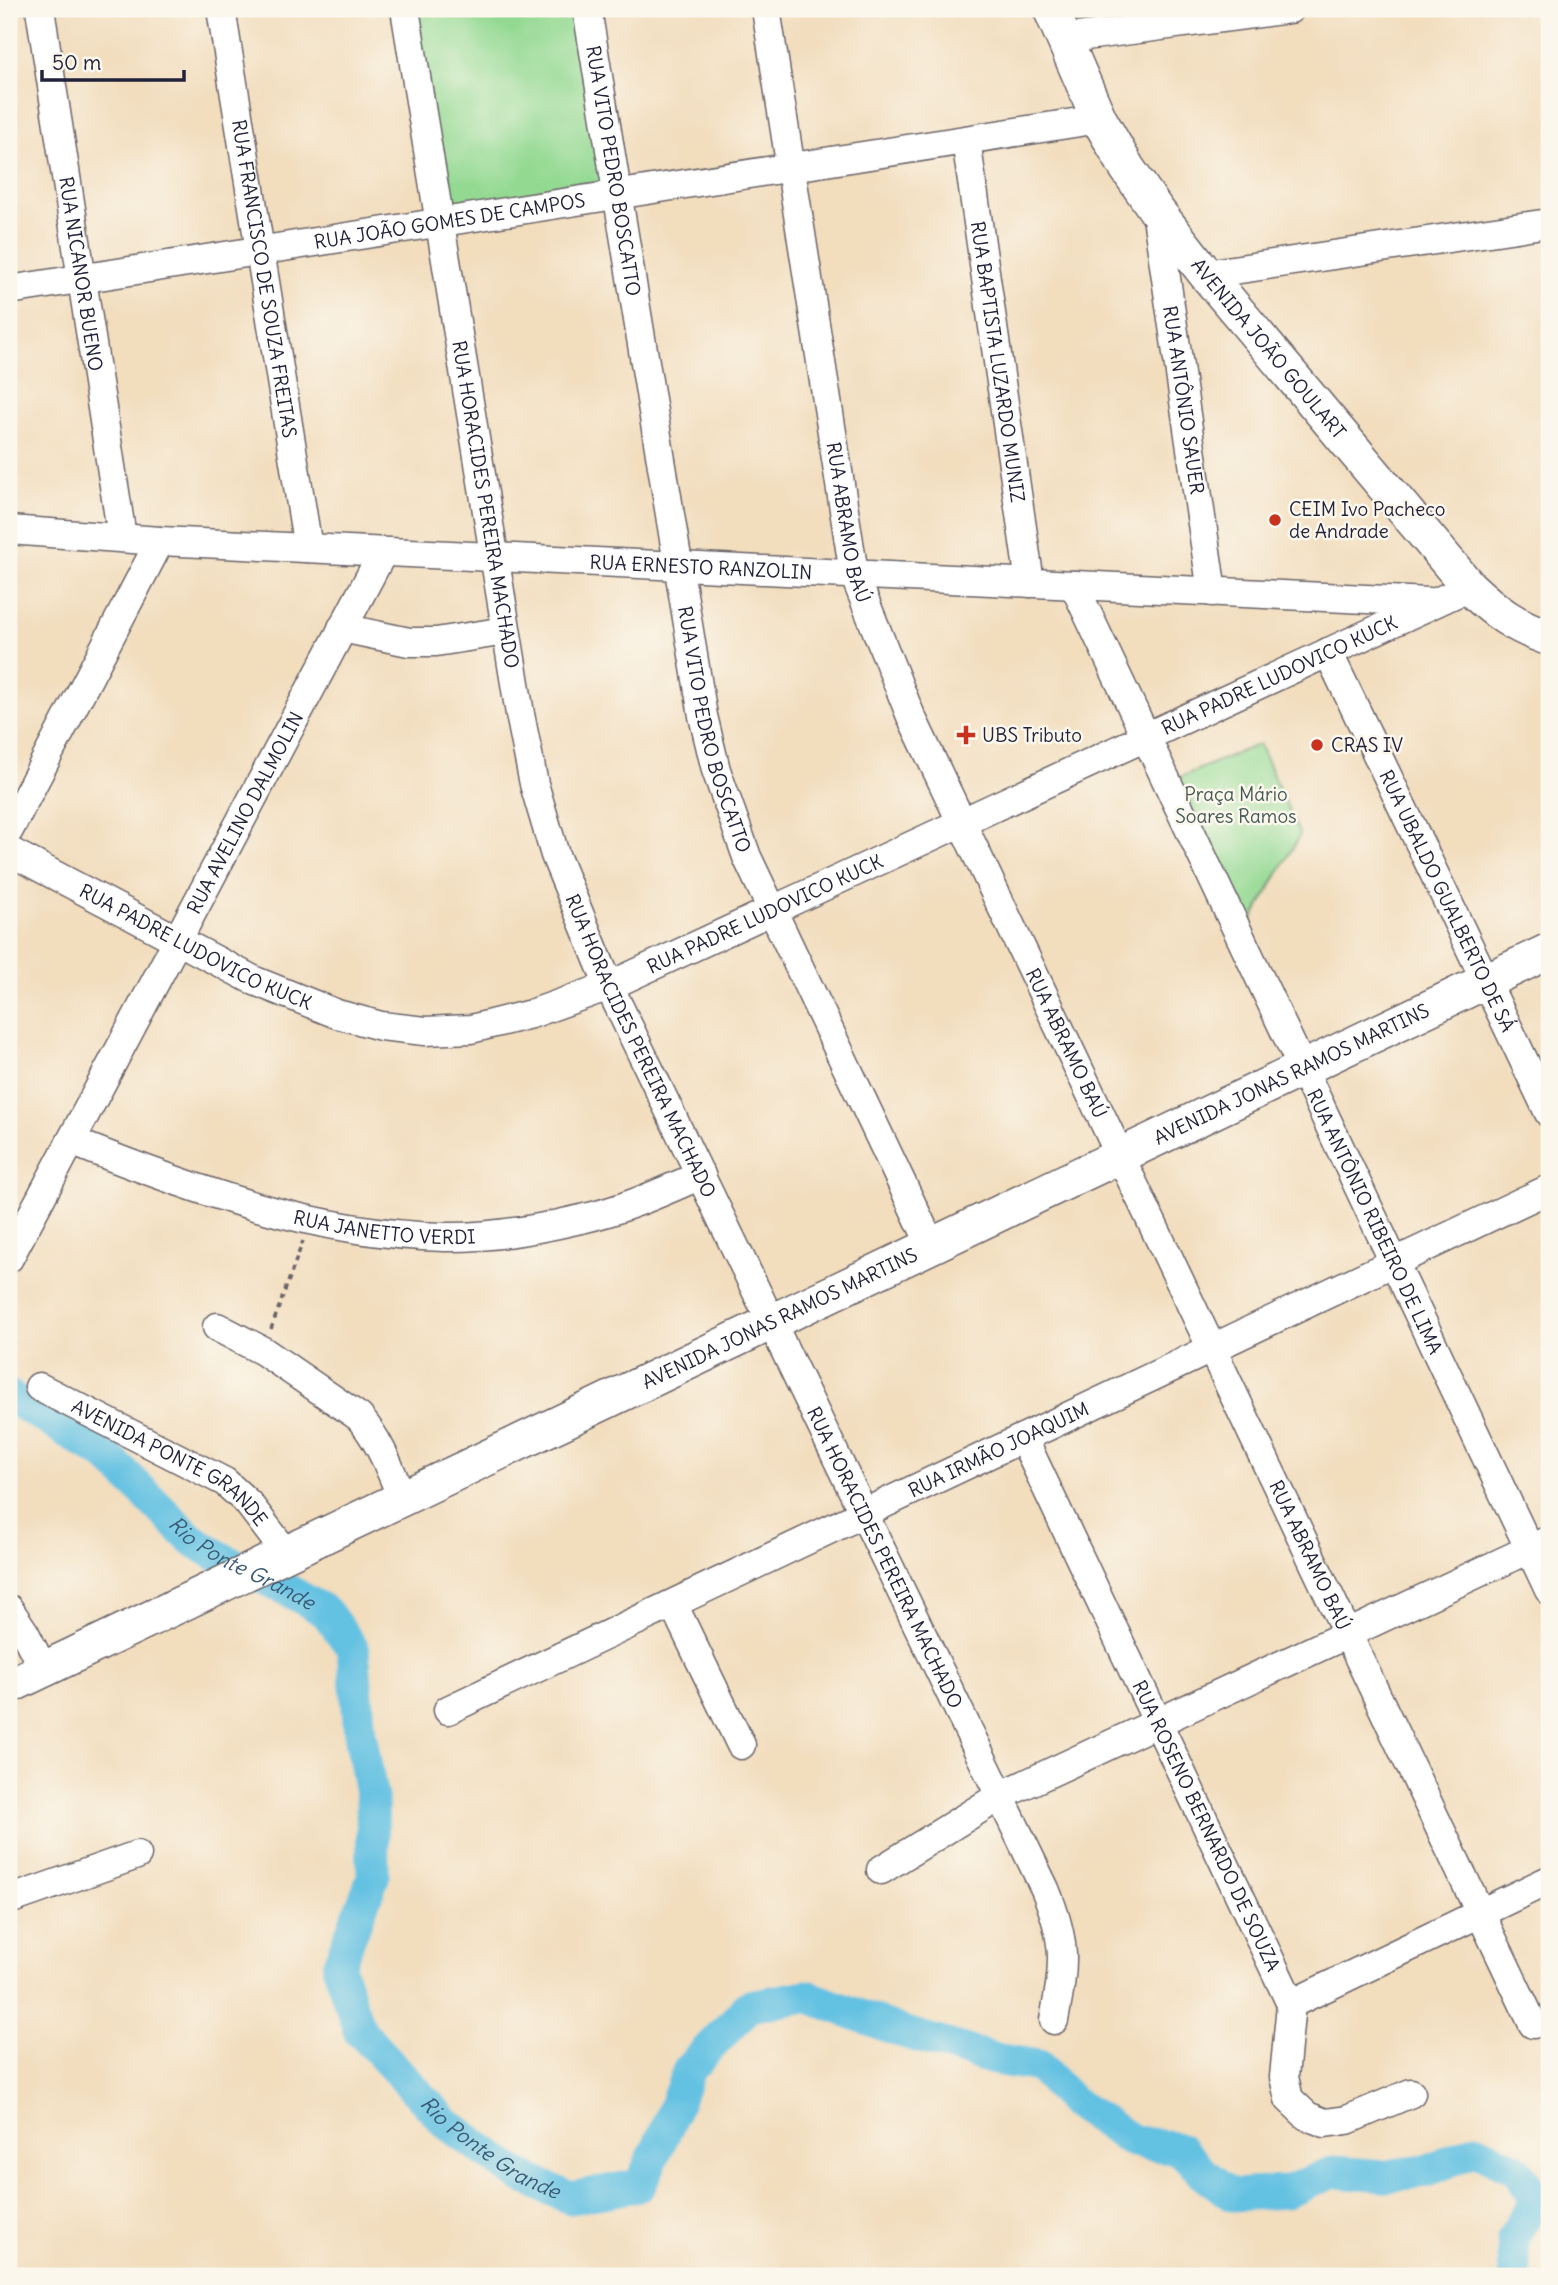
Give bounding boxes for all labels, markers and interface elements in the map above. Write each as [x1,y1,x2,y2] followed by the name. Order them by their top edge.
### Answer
[42,38,184,82] scale bar
[581,44,646,298] street label: RUA VITO PEDRO BOSCATTO
[52,49,101,76] text: 50 m
[227,118,302,439] street label: RUA FRANCISCO DE SOUZA FREITAS
[54,175,108,373] street label: RUA NICANOR BUENO
[312,188,587,254] street label: RUA JOÃO GOMES DE CAMPOS
[966,220,1030,504] street label: RUA BAPTISTA LUZARDO MUNIZ
[1186,253,1351,444] street label: AVENIDA JOÃO GOULART
[1158,304,1210,496] street label: RUA ANTÔNIO SAUER
[447,339,524,670] street label: RUA HORACIDES PEREIRA MACHADO
[822,440,876,606] street label: RUA ABRAMO BAÚ
[1289,497,1446,543] place label: CEIM Ivo Pacheco de Andrade
[1267,512,1283,528] marker: CEIM Ivo Pacheco de Andrade
[589,550,813,584] street label: RUA ERNESTO RANZOLIN
[673,604,756,856] street label: RUA VITO PEDRO BOSCATTO
[1157,610,1401,740] street label: RUA PADRE LUDOVICO KUCK
[182,707,308,918] street label: RUA AVELINO DALMOLIN
[982,723,1082,747] place label: UBS Tributo
[956,725,976,745] marker: UBS Tributo
[1331,733,1403,757] place label: CRAS IV
[1309,737,1325,753] marker: CRAS IV
[1374,766,1520,1036] street label: RUA UBALDO GUALBERTO DE SÁ
[1175,782,1297,828] park label: Praça Mário Soares Ramos
[643,849,887,979] street label: RUA PADRE LUDOVICO KUCK
[75,878,316,1015] street label: RUA PADRE LUDOVICO KUCK
[560,890,721,1202] street label: RUA HORACIDES PEREIRA MACHADO
[1021,964,1112,1122] street label: RUA ABRAMO BAÚ
[1150,998,1433,1150] street label: AVENIDA JONAS RAMOS MARTINS
[1302,1085,1448,1358] street label: RUA ANTÔNIO RIBEIRO DE LIMA
[291,1205,476,1249] street label: RUA JANETTO VERDI
[638,1242,921,1394] street label: AVENIDA JONAS RAMOS MARTINS
[68,1394,273,1531] street label: AVENIDA PONTE GRANDE
[904,1397,1093,1502] street label: RUA IRMÃO JOAQUIM
[802,1403,968,1712] street label: RUA HORACIDES PEREIRA MACHADO
[1264,1476,1356,1634] street label: RUA ABRAMO BAÚ
[163,1510,321,1617] water label: Rio Ponte Grande
[1127,1676,1286,1975] street label: RUA ROSENO BERNARDO DE SOUZA
[415,2090,566,2206] water label: Rio Ponte Grande

